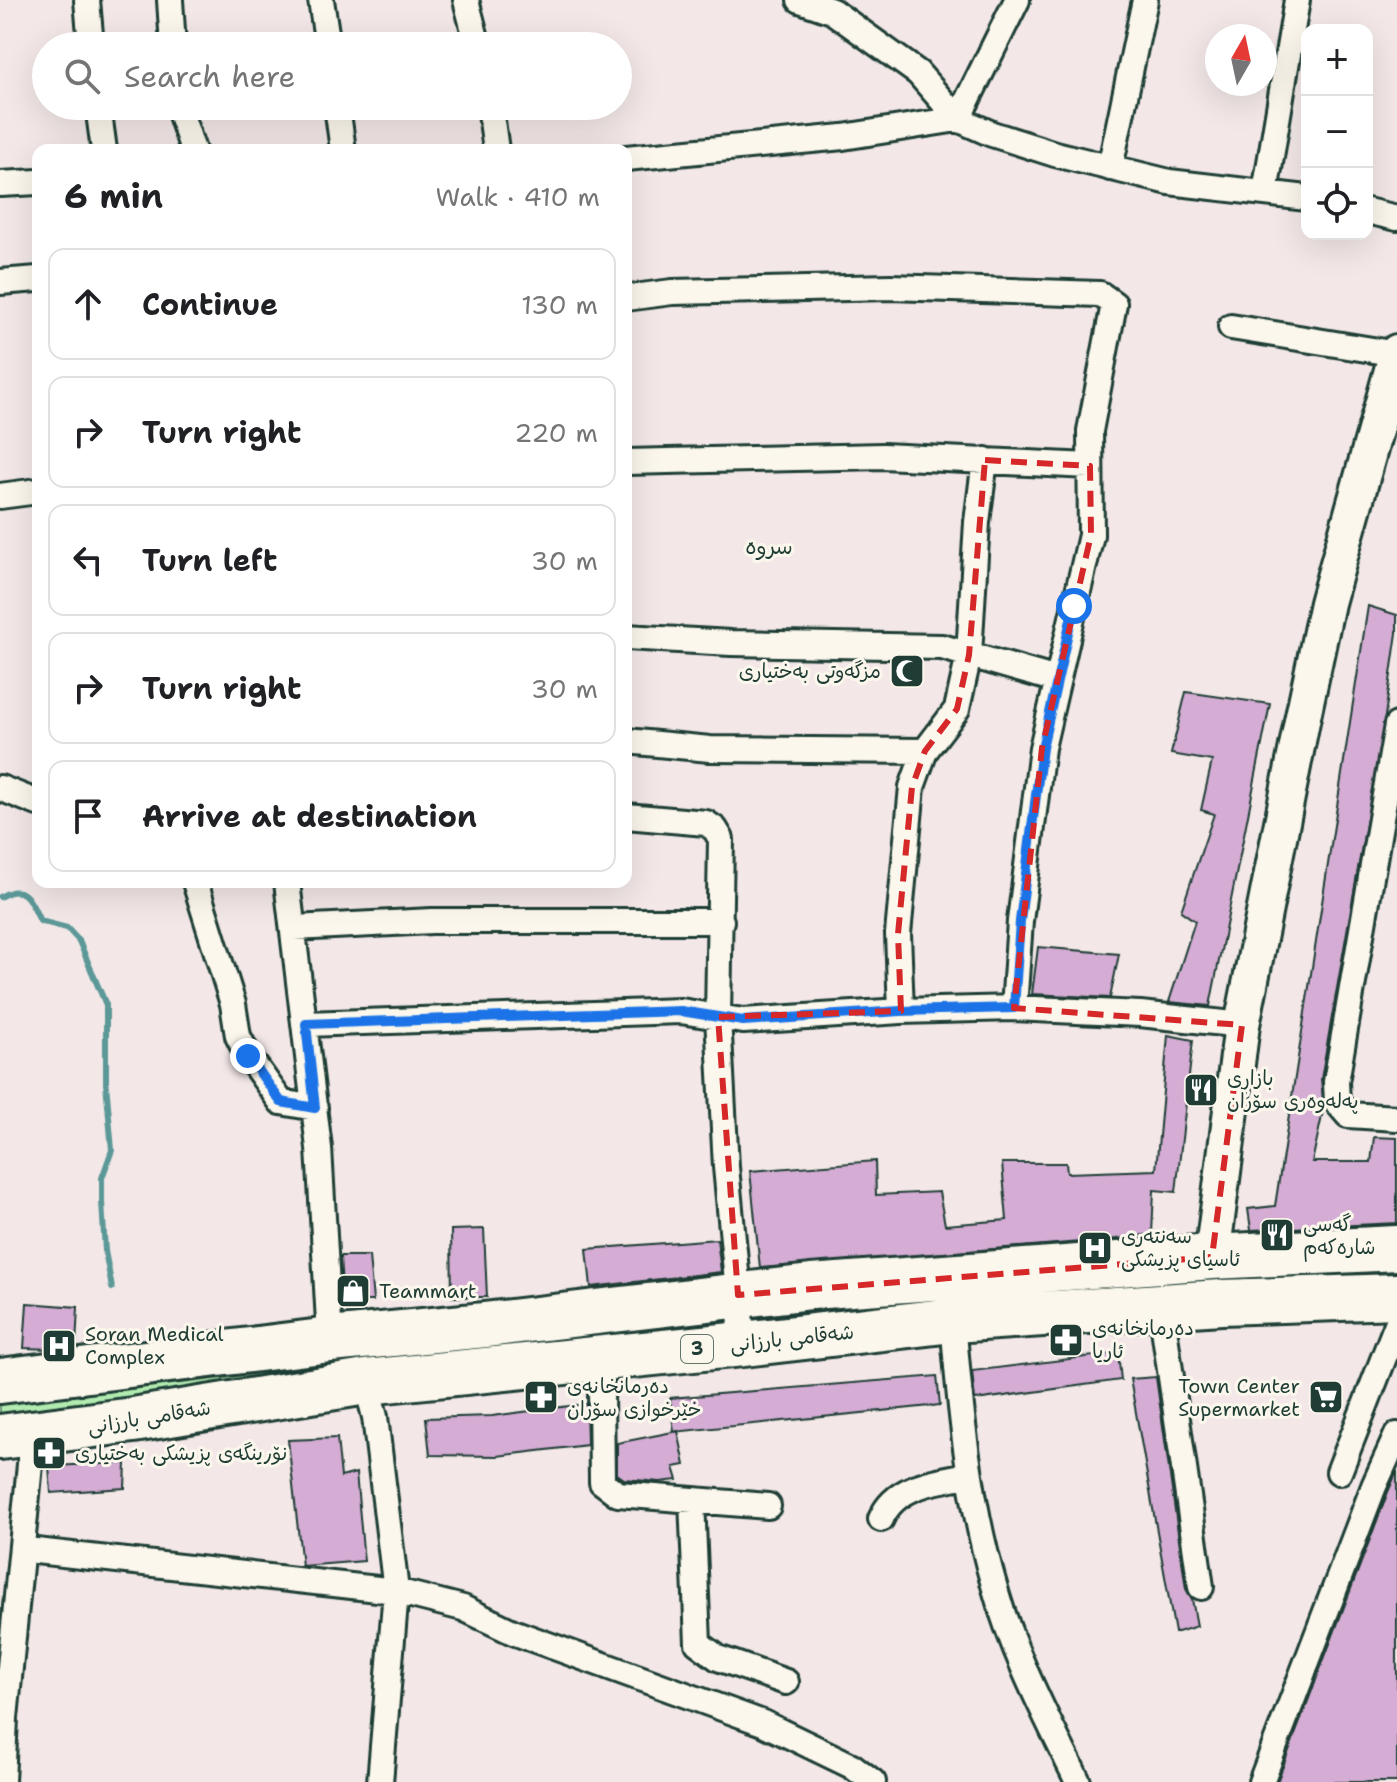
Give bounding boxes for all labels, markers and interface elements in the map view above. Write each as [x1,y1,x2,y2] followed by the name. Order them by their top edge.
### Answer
[1205,24,1277,96] north arrow
[1301,24,1373,240] map controls
[1301,24,1373,96] button: +
[32,32,632,120] search box
[60,54,104,98] icon: search
[124,56,295,97] text: Search here
[1301,96,1373,168] button: −
[1301,168,1373,240] button: locate
[64,173,163,219] text: 6 min
[436,179,600,214] text: Walk · 410 m
[66,282,110,326] icon: ahead
[142,284,278,325] text: Continue
[521,287,598,322] text: 130 m
[66,410,110,454] icon: right
[142,412,301,453] text: Turn right
[514,415,598,450] text: 220 m
[745,532,793,561] district label: سروە
[66,538,110,582] icon: left
[142,540,277,581] text: Turn left
[531,543,598,578] text: 30 m
[1056,588,1092,624] route start
[888,652,926,690] mosque icon: مزگەوتی بەختیاری
[739,658,881,684] place label: مزگەوتی بەختیاری
[66,666,110,710] icon: right
[142,668,301,709] text: Turn right
[531,671,598,706] text: 30 m
[66,794,110,838] icon: arrive
[142,796,477,837] text: Arrive at destination
[230,1038,266,1074] route end
[1227,1065,1358,1114] place label: بازاڕی پەلەوەری سۆران
[1182,1071,1220,1109] restaurant icon: بازاڕی پەلەوەری سۆران
[1303,1211,1375,1262] place label: گەسی شارەکەم
[1258,1216,1296,1254] restaurant icon: گەسی شارەکەم
[1121,1223,1240,1272] place label: سەنتەری ئاسیای پزیشکی
[1076,1229,1114,1267] hospital icon: سەنتەری ئاسیای پزیشکی
[334,1272,372,1310] shop icon: Teammart
[379,1278,477,1304] place label: Teammart
[1092,1315,1194,1364] place label: دەرمانخانەی ئاریا
[729,1319,855,1357] street label: شەقامی بارزانی
[85,1321,224,1370] place label: Soran Medical Complex
[1047,1321,1085,1359] pharmacy icon: دەرمانخانەی ئاریا
[40,1327,78,1365] hospital icon: Soran Medical Complex
[681,1335,713,1363] road number: 3
[567,1373,701,1422] place label: دەرمانخانەی خێرخوازی سۆران
[1178,1373,1300,1422] place label: Town Center Supermarket
[522,1378,560,1416] pharmacy icon: دەرمانخانەی خێرخوازی سۆران
[1307,1378,1345,1416] supermarket icon: Town Center Supermarket
[86,1394,212,1440] street label: شەقامی بارزانی
[30,1434,68,1472] pharmacy icon: نۆرینگەی پزیشکی بەختیاری
[75,1440,287,1466] place label: نۆرینگەی پزیشکی بەختیاری

